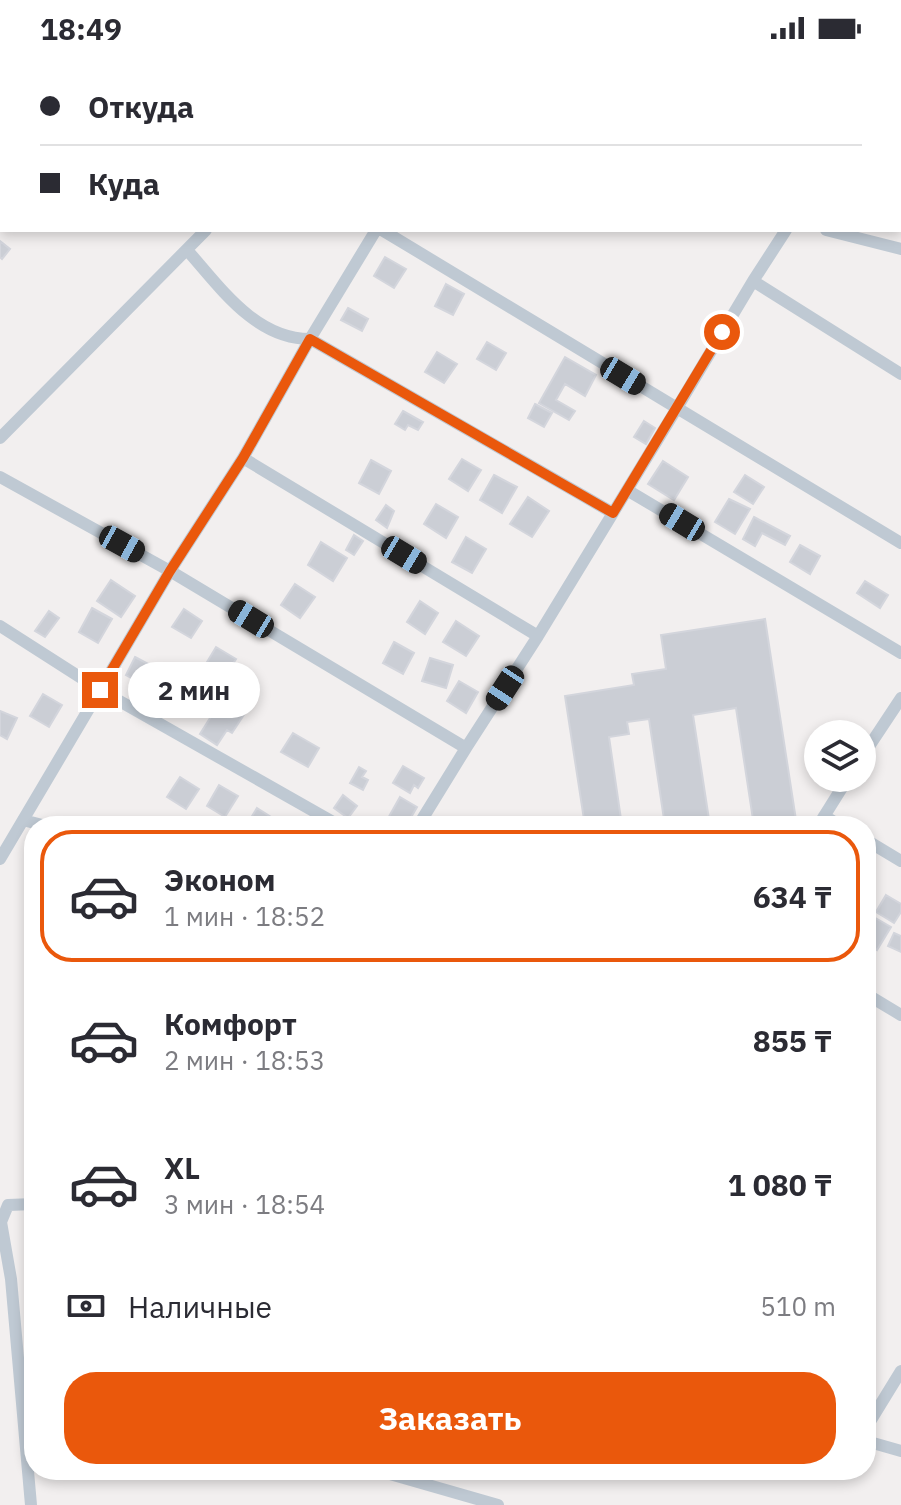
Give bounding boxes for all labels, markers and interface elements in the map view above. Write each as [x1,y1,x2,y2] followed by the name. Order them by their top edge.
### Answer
[40,9,122,48] text: 18:49
[88,87,194,126] text: Откуда
[88,164,160,203] text: Куда
[704,314,740,350] route start
[596,353,650,399] car
[655,499,709,545] car
[95,522,149,566] car
[377,532,431,578] car
[224,596,278,642] car
[482,661,528,715] car
[128,662,260,718] callout: 2 мин
[82,672,118,708] route end
[158,673,230,707] text: 2 мин
[804,720,876,792] map controls
[804,720,876,792] button: layers
[68,860,140,932] icon: car
[164,860,275,899] text: Эконом
[753,877,832,916] text: 634 ₸
[164,899,325,933] text: 1 мин · 18:52
[68,1004,140,1076] icon: car
[164,1004,297,1043] text: Комфорт
[753,1021,832,1060] text: 855 ₸
[164,1043,325,1077] text: 2 мин · 18:53
[68,1148,140,1220] icon: car
[164,1148,200,1187] text: XL
[728,1165,832,1204] text: 1 080 ₸
[164,1187,325,1221] text: 3 мин · 18:54
[64,1284,108,1328] icon: cash
[128,1287,272,1326] text: Наличные
[760,1289,836,1323] text: 510 m
[64,1372,836,1464] button: Заказать

